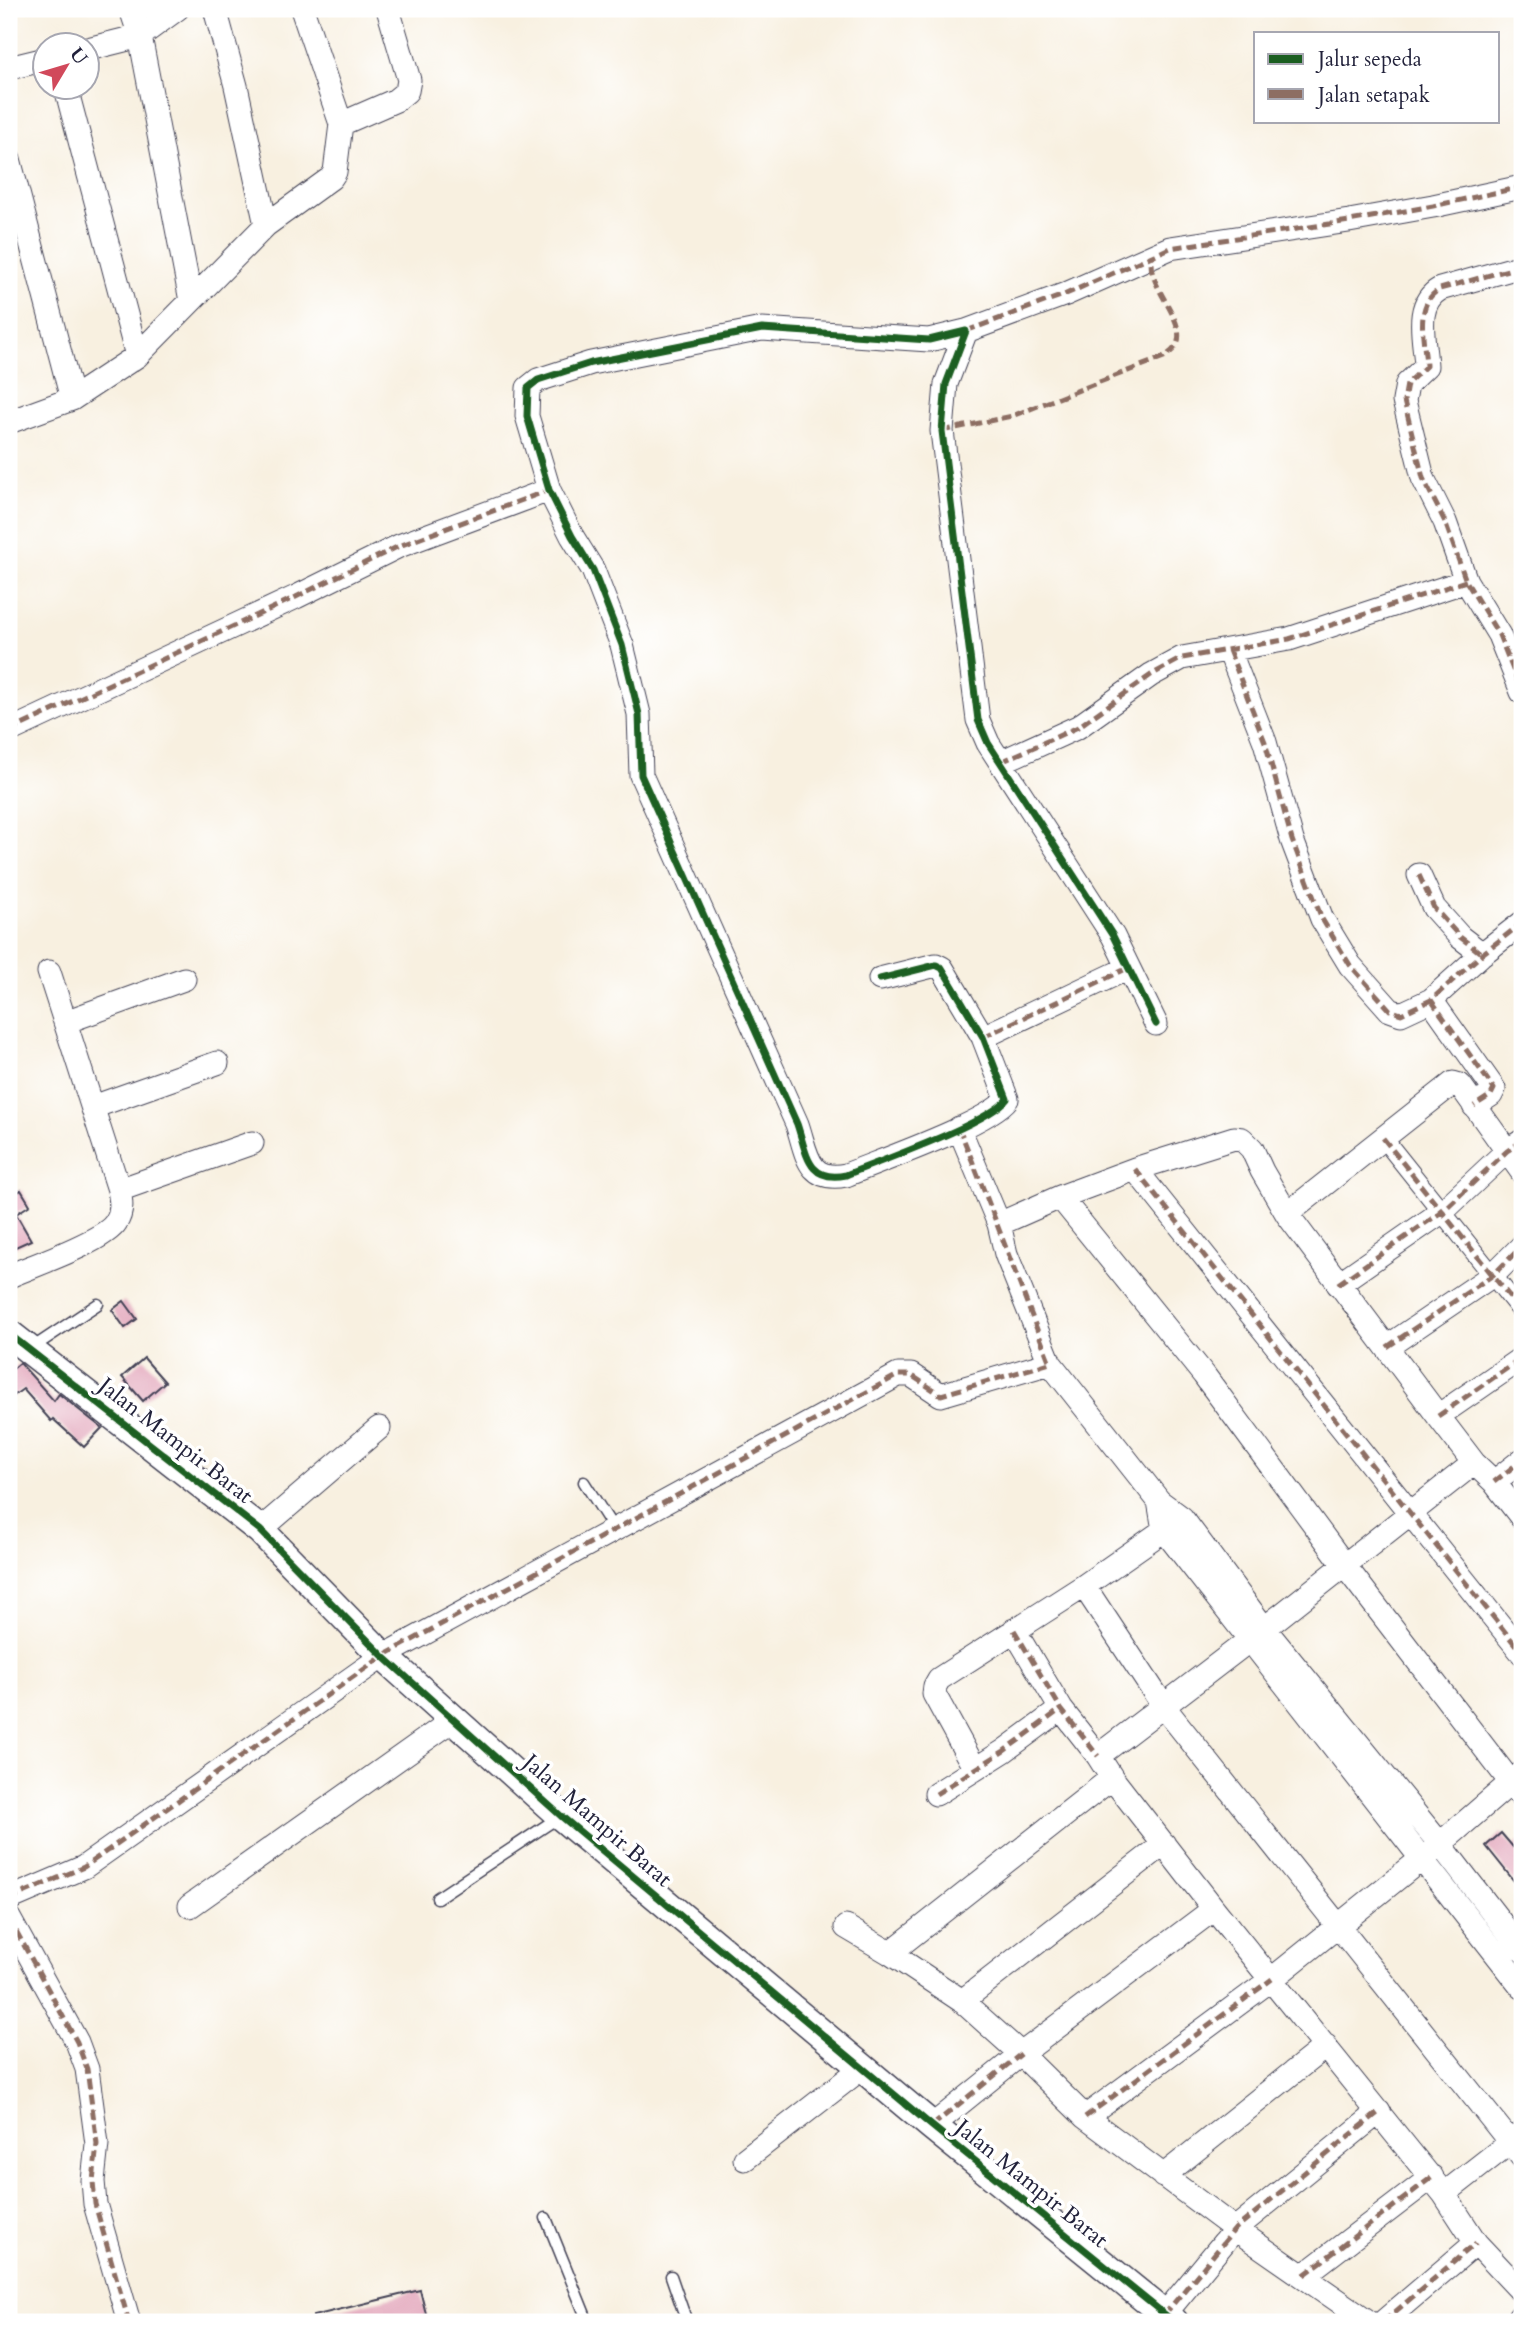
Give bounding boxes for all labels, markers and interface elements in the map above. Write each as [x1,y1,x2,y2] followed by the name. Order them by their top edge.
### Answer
[32,32,102,102] north arrow
[1254,32,1500,122] legend
[64,42,94,71] text: U
[1315,45,1422,74] text: Jalur sepeda
[1315,81,1431,110] text: Jalan setapak
[90,1368,259,1511] street label: Jalan Mampir Barat
[514,1745,679,1894] street label: Jalan Mampir Barat
[946,2110,1115,2255] street label: Jalan Mampir Barat

